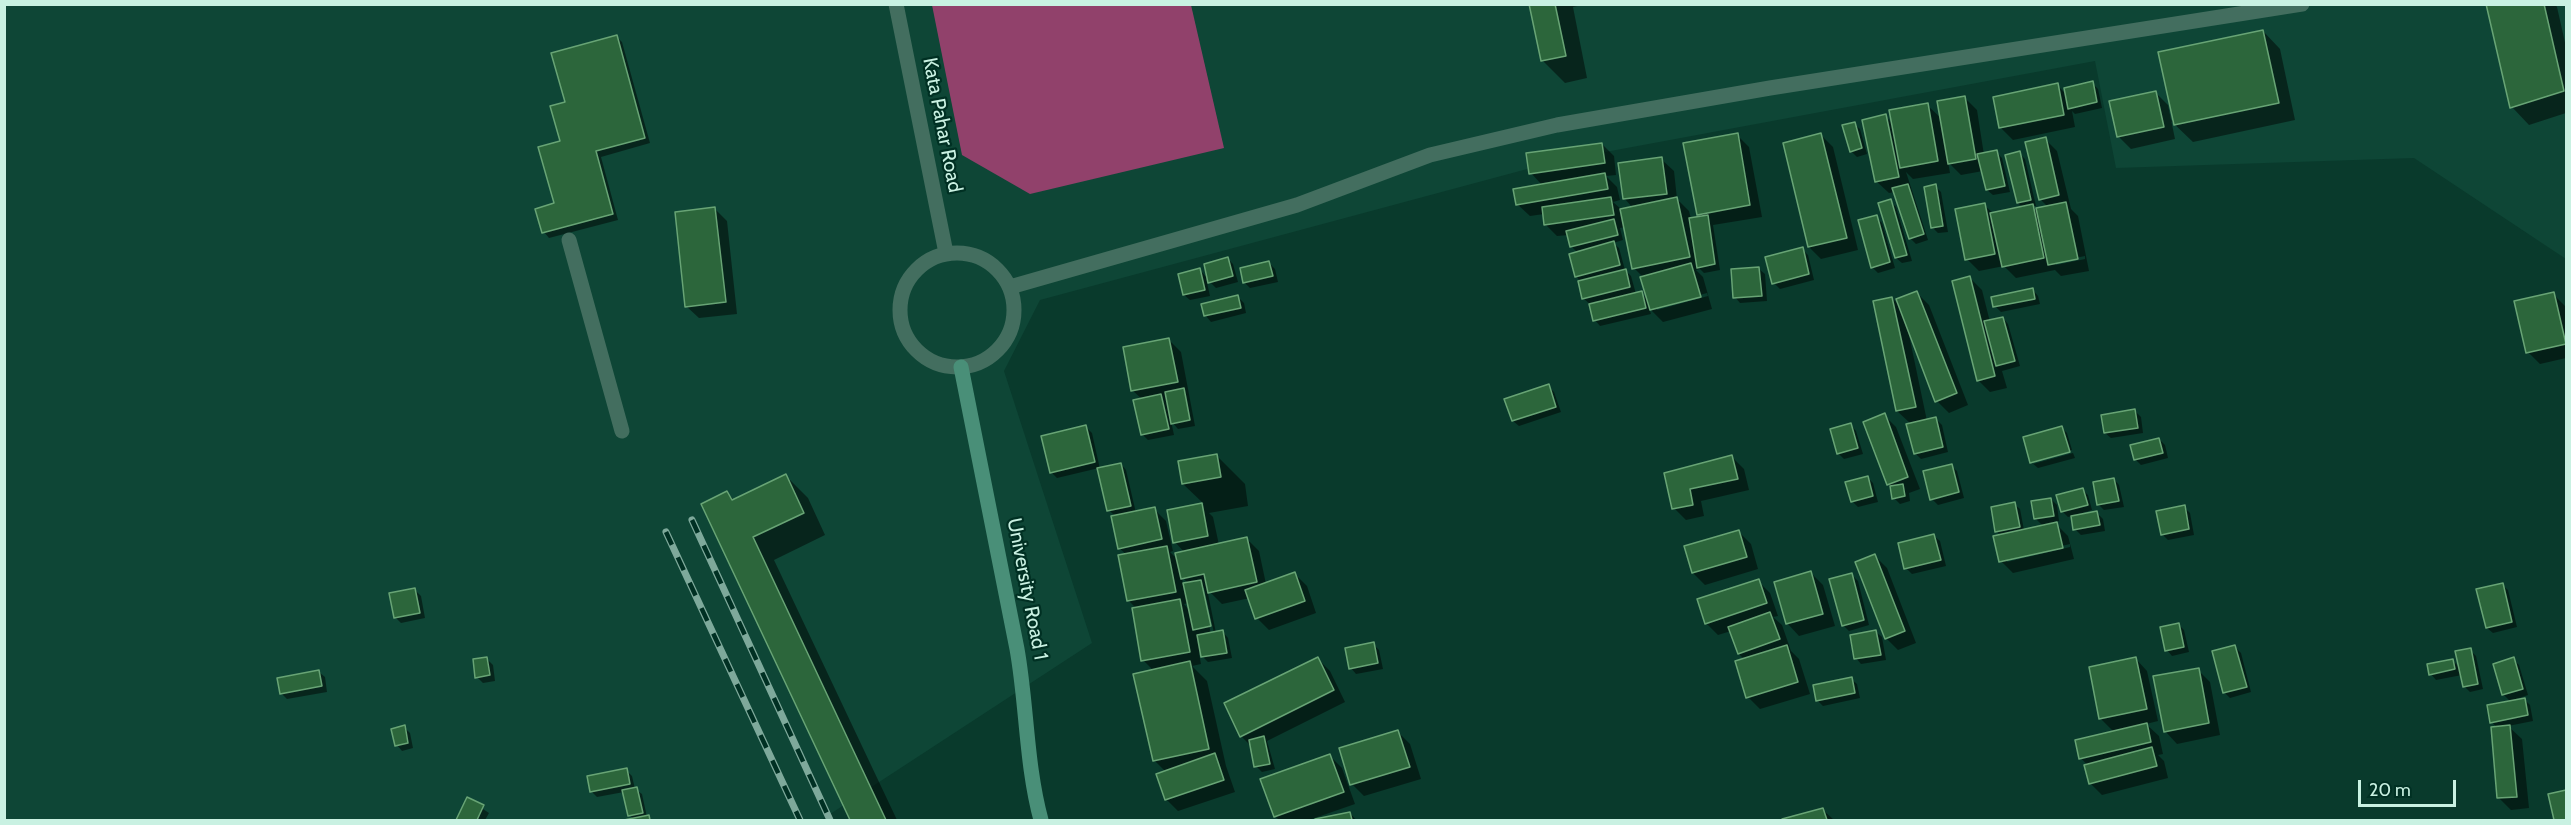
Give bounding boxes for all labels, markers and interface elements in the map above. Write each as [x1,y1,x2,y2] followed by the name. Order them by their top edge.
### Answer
[917,55,967,195] street label: Kata Pahar Road
[1001,516,1053,662] street label: University Road 1
[2361,768,2458,806] scale bar
[2369,779,2411,801] text: 20 m

